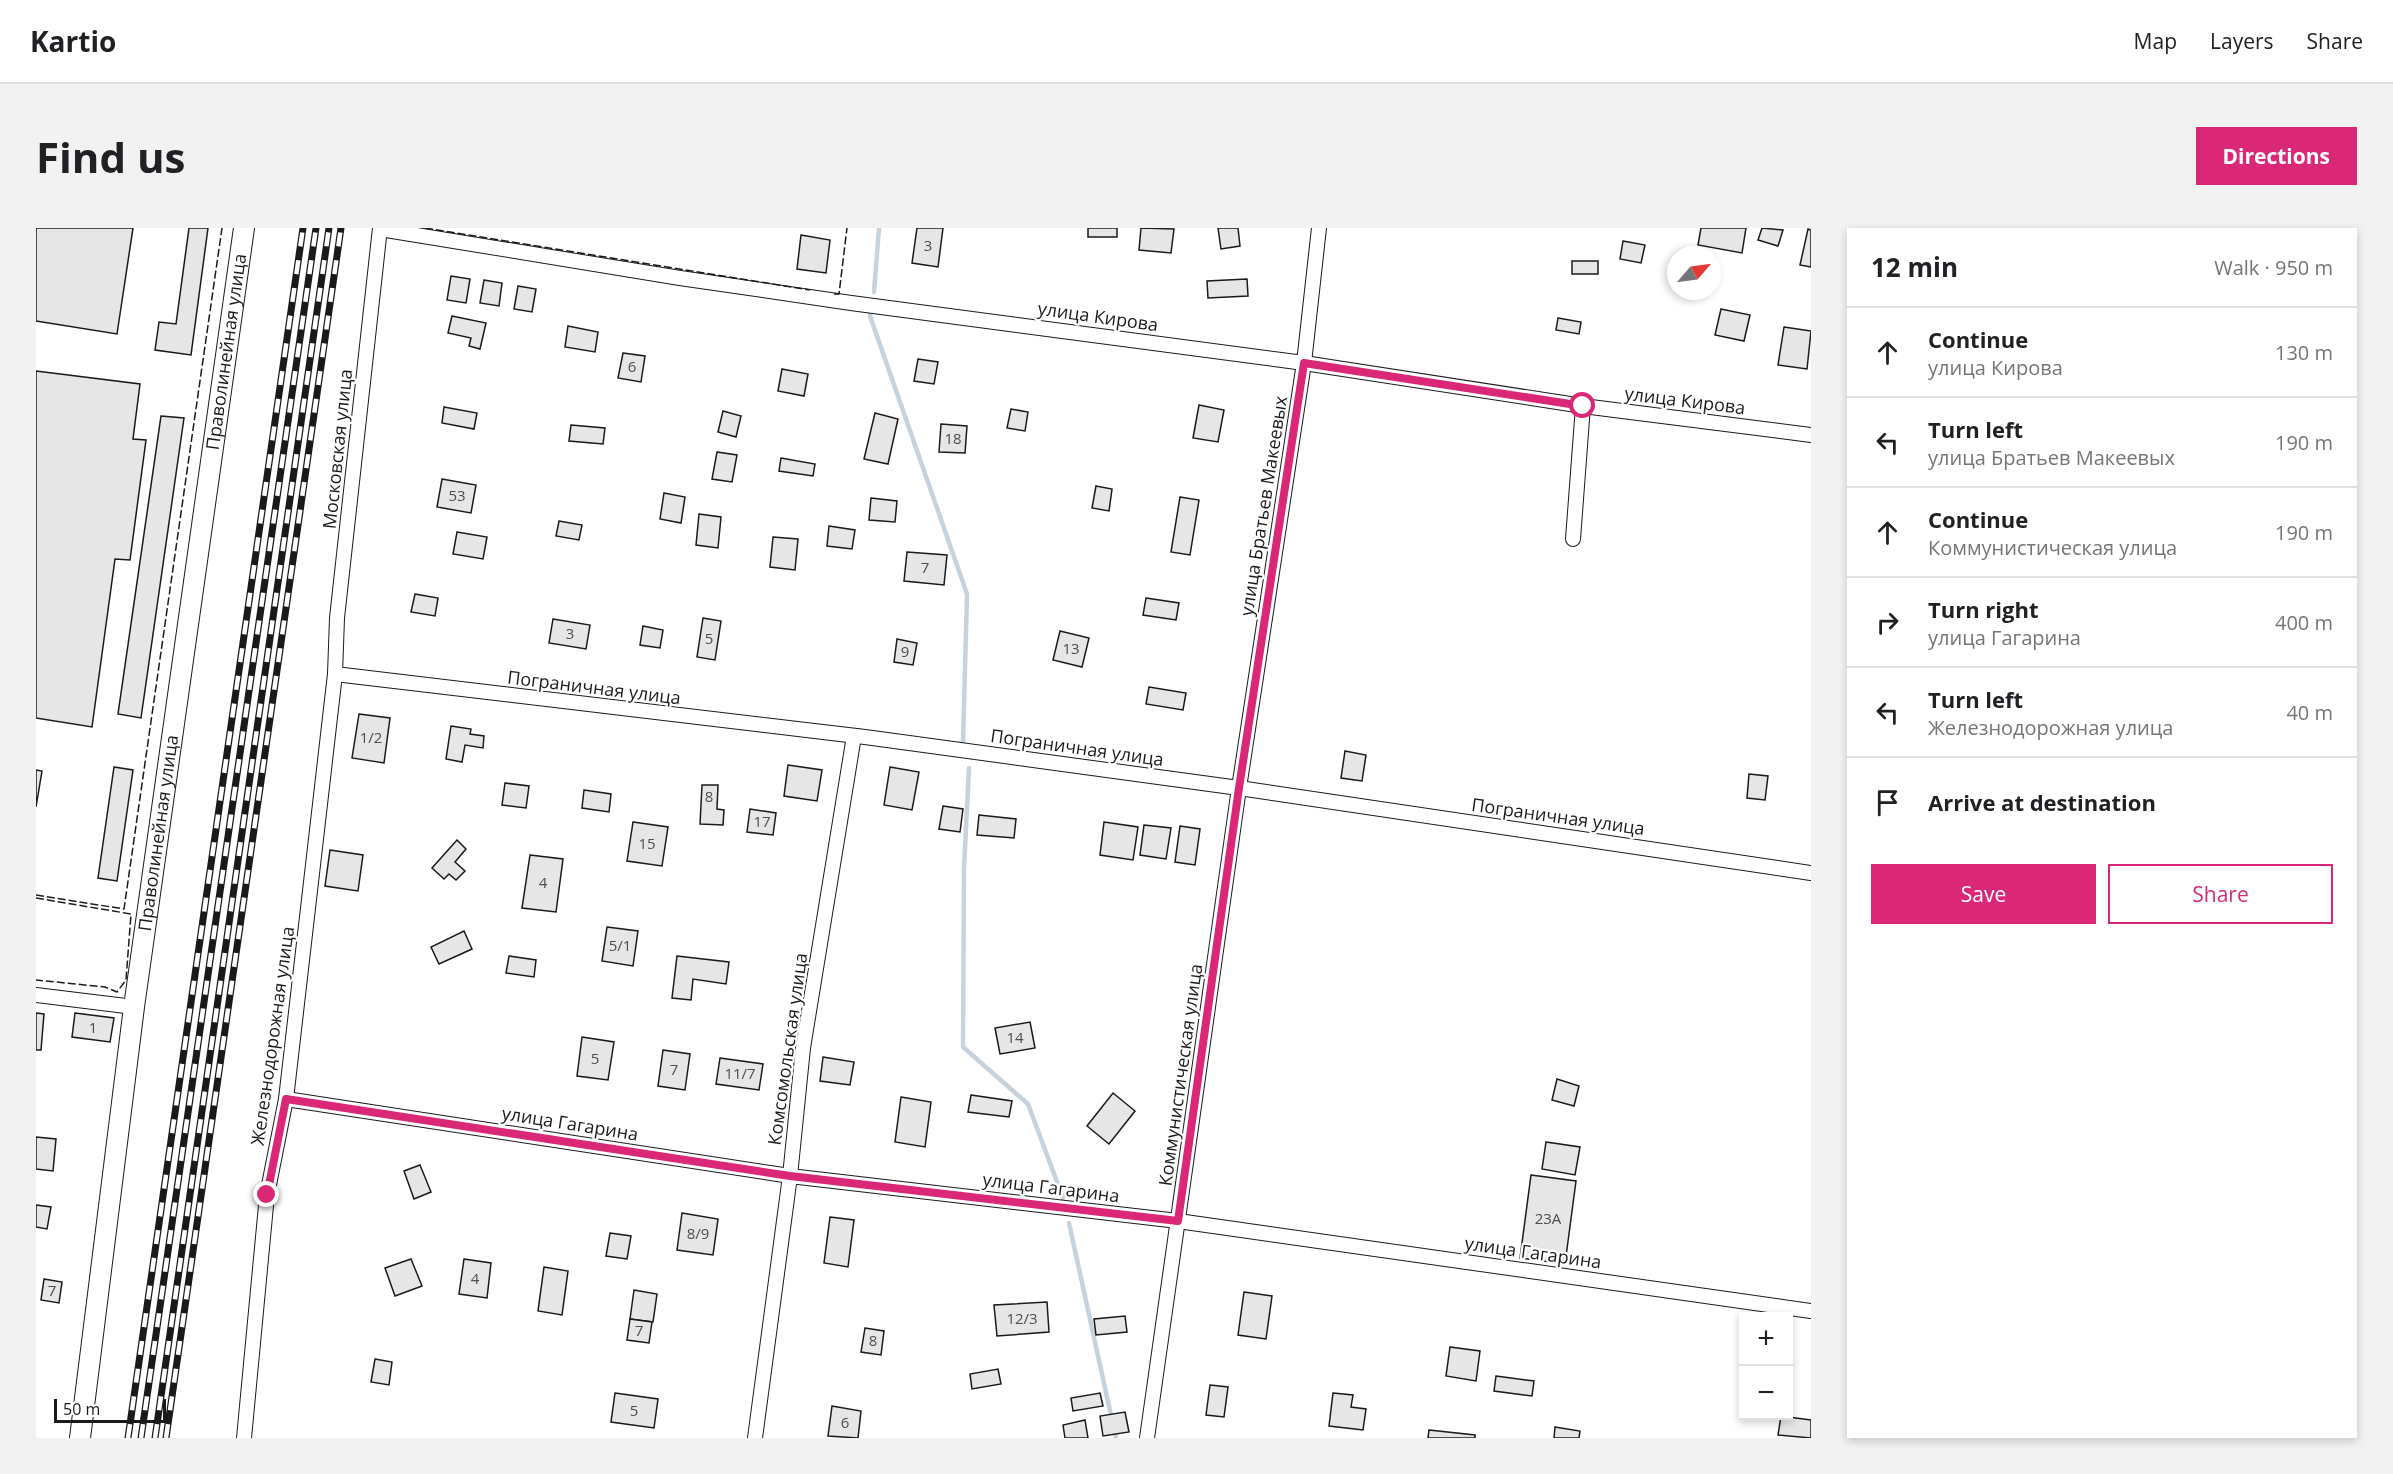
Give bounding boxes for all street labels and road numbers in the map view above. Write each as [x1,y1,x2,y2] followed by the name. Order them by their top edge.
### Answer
[200,252,251,452] street label: Праволинейная улица
[1036,296,1160,336] street label: улица Кирова
[317,368,357,530] street label: Московская улица
[1623,381,1747,419] street label: улица Кирова
[1234,394,1292,617] street label: улица Братьев Макеевых
[506,664,682,710] street label: Пограничная улица
[989,723,1165,771] street label: Пограничная улица
[132,733,183,933] street label: Праволинейная улица
[1470,792,1646,840] street label: Пограничная улица
[245,925,299,1147] street label: Железнодорожная улица
[762,951,812,1147] street label: Комсомольская улица
[1153,962,1207,1188] street label: Коммунистическая улица
[500,1100,640,1146] street label: улица Гагарина
[981,1167,1121,1207] street label: улица Гагарина
[1463,1231,1603,1273] street label: улица Гагарина

